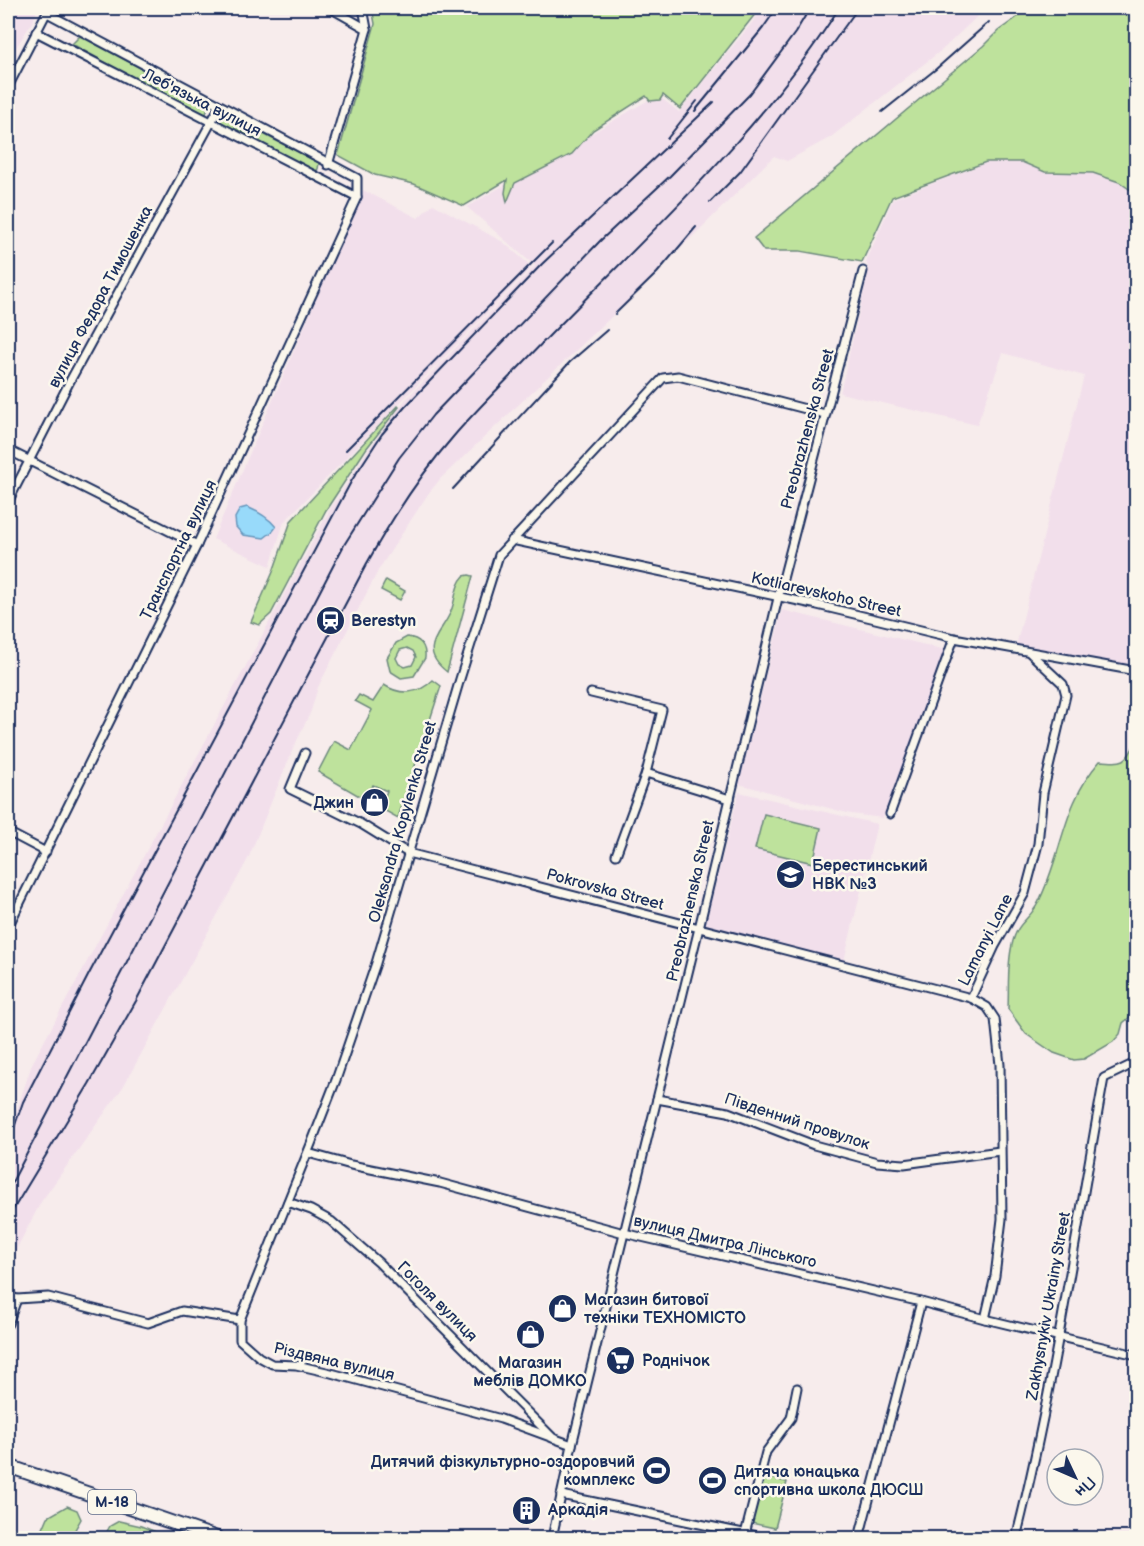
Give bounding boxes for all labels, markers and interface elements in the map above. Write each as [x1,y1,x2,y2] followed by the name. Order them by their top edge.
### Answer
[139,65,264,141] street label: Леб'язька вулиця
[45,202,157,391] street label: вулиця Федора Тимошенка
[777,347,839,511] street label: Preobrazhenska Street
[137,477,221,623] street label: Транспортна вулиця
[749,568,903,622] street label: Kotliarevskoho Street
[314,605,346,637] station icon: Berestyn
[351,612,416,631] place label: Berestyn
[365,719,441,925] street label: Oleksandra Kopylenka Street
[359,787,391,819] shop icon: Джин
[313,794,354,813] place label: Джин
[663,818,719,984] street label: Preobrazhenska Street
[812,857,928,894] place label: Берестинський НВК №3
[775,859,807,891] school or university icon: Берестинський НВК №3
[544,865,666,915] street label: Pokrovska Street
[955,890,1018,989] street label: Lamanyi Lane
[722,1090,873,1155] street label: Південний провулок
[1023,1210,1075,1403] street label: Zakhysnykiv Ukrainy Street
[632,1212,818,1272] street label: вулиця Дмитра Лінського
[393,1258,481,1346] street label: Гоголя вулиця
[584,1291,746,1328] place label: Магазин битової техніки ТЕХНОМІСТО
[547,1293,579,1325] shop icon: Магазин битової техніки ТЕХНОМІСТО
[514,1319,546,1351] shop icon: Магазин меблів ДОМКО
[272,1339,396,1385] street label: Різдвяна вулиця
[605,1345,637,1377] supermarket icon: Роднічок
[642,1352,710,1371] place label: Роднічок
[473,1354,587,1391] place label: Магазин меблів ДОМКО
[1045,1447,1105,1507] north arrow
[371,1453,635,1490] place label: Дитячий фізкультурно-оздоровчий комплекс
[640,1455,672,1487] sports icon: Дитячий фізкультурно-оздоровчий комплекс
[734,1463,924,1500] place label: Дитяча юнацька спортивна школа ДЮСШ
[697,1465,729,1497] sports icon: Дитяча юнацька спортивна школа ДЮСШ
[1070,1472,1099,1501] text: Пн
[88,1490,136,1514] road number: М-18
[511,1494,543,1526] building icon: Аркадія
[547,1501,608,1520] place label: Аркадія

